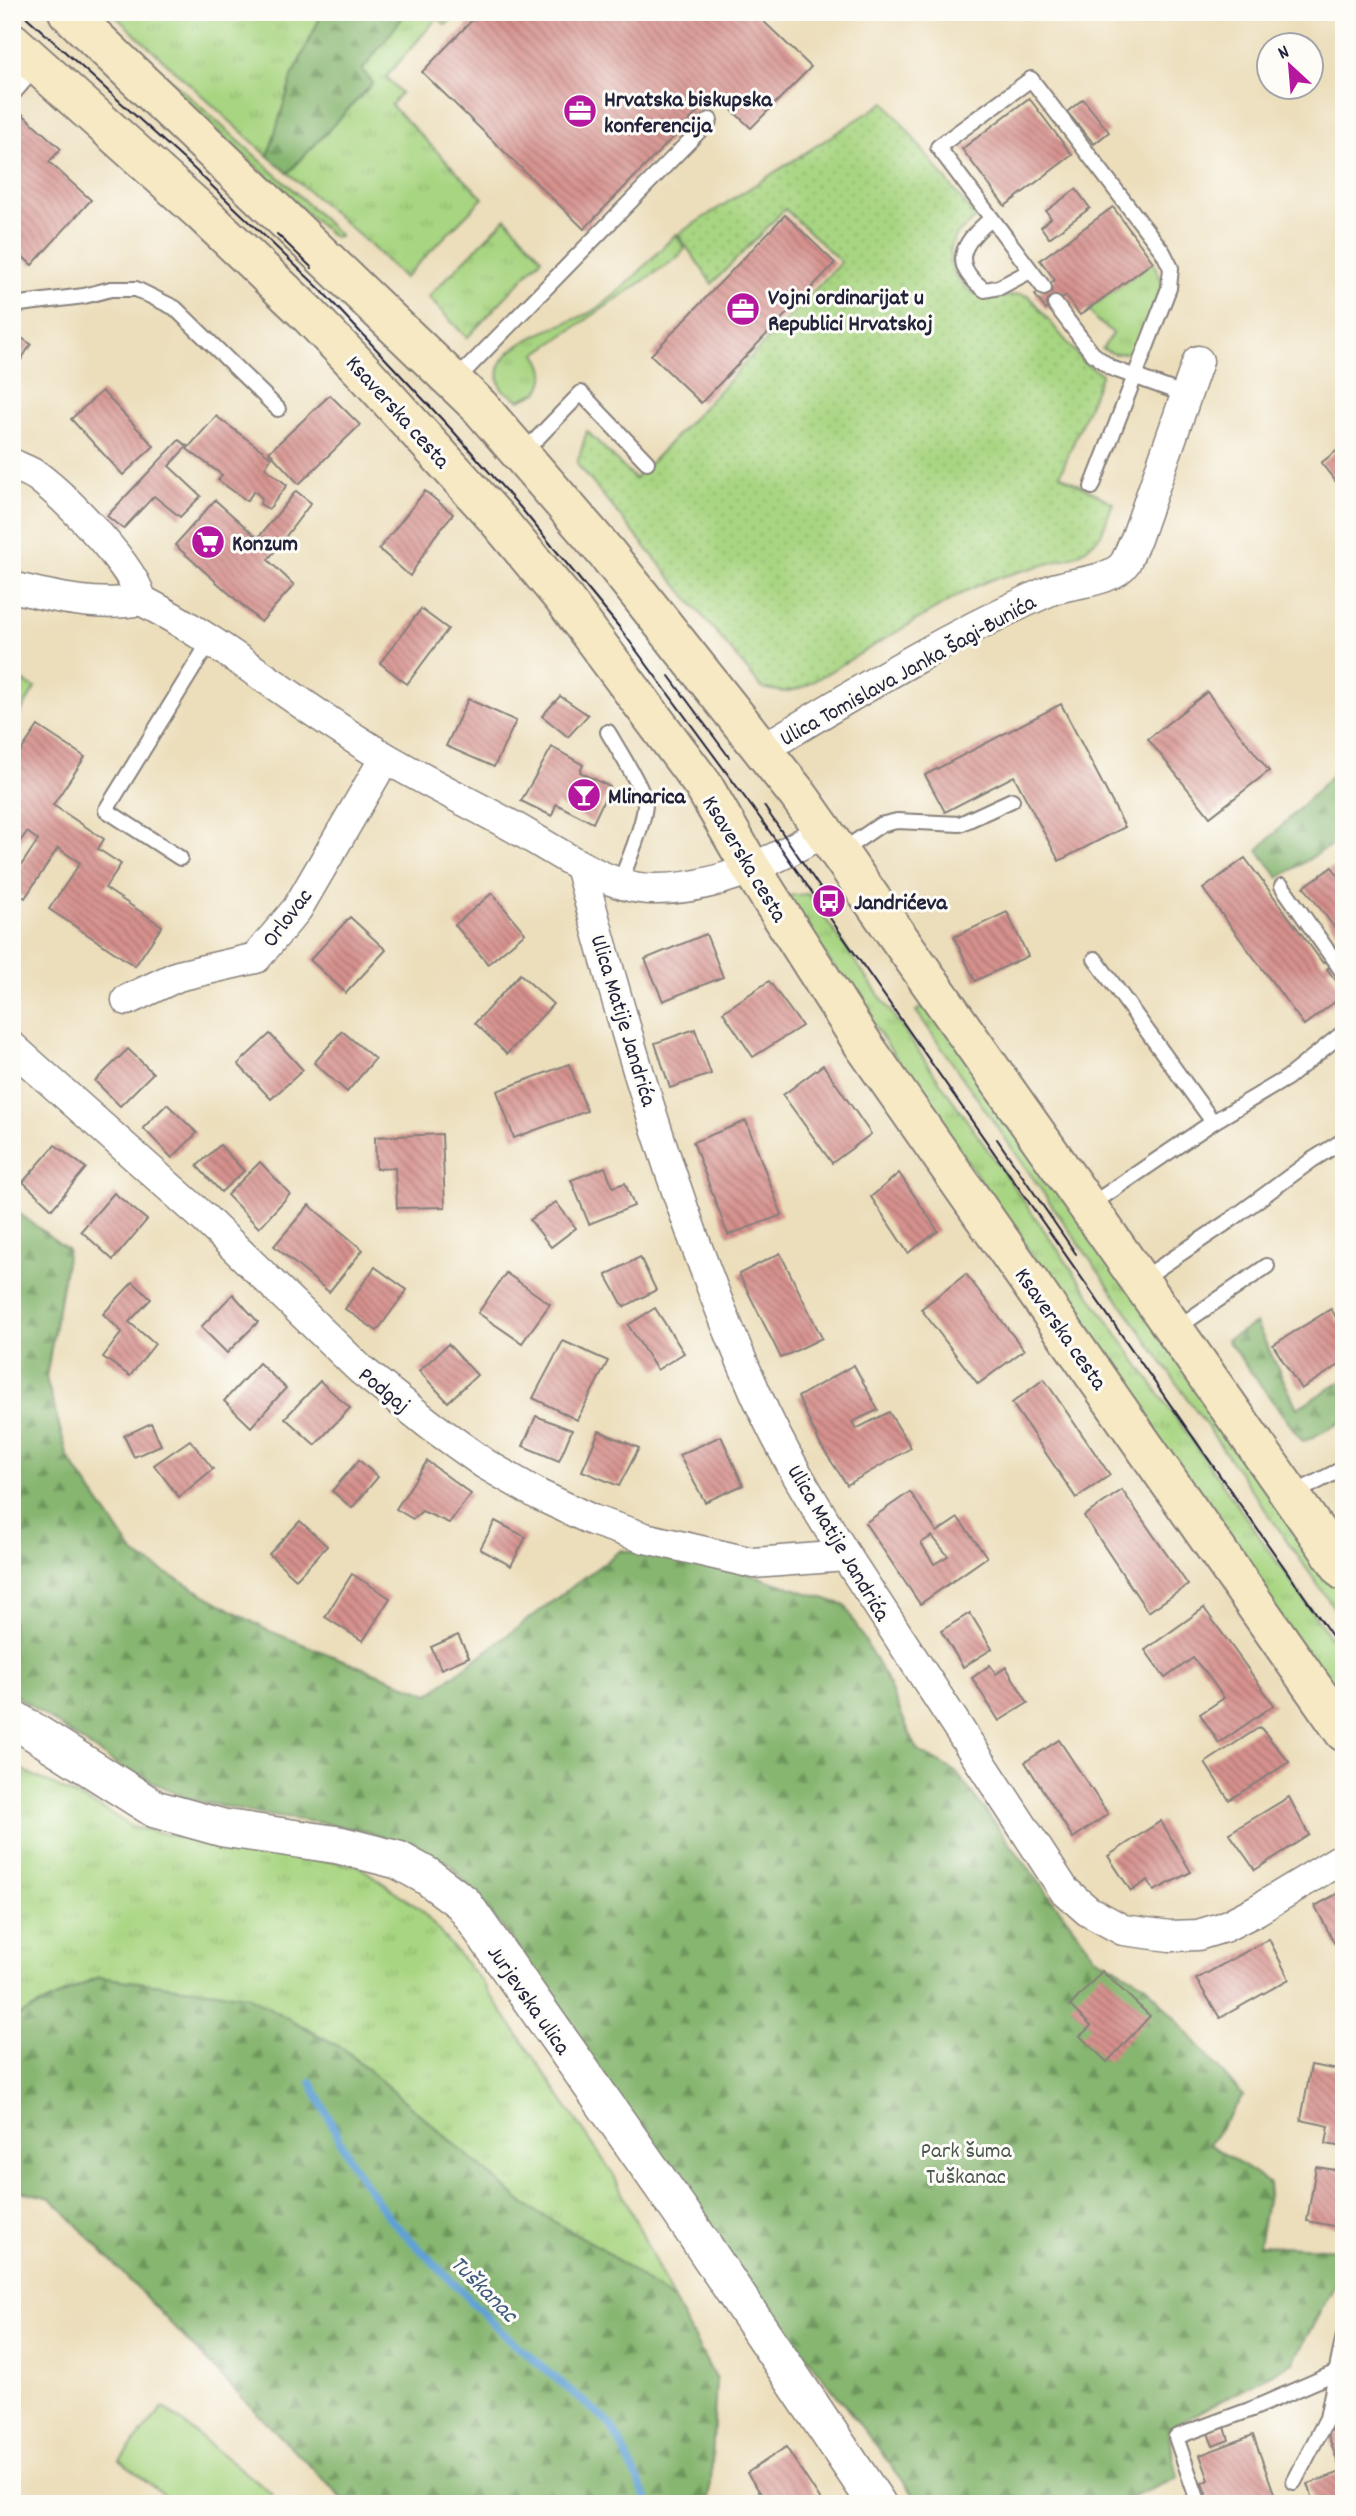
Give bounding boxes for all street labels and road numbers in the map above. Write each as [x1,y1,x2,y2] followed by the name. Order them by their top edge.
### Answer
[336,349,457,478] street label: Ksaverska cesta
[775,587,1044,756] street label: Ulica Tomislava Janka Šagi-Bunića
[692,790,795,931] street label: Ksaverska cesta
[255,882,322,956] street label: Orlovac
[580,931,664,1112] street label: Ulica Matije Jandrića
[1005,1262,1114,1399] street label: Ksaverska cesta
[350,1361,416,1423] street label: Podgaj
[777,1459,898,1630] street label: Ulica Matije Jandrića
[477,1939,578,2064] street label: Jurjevska ulica

